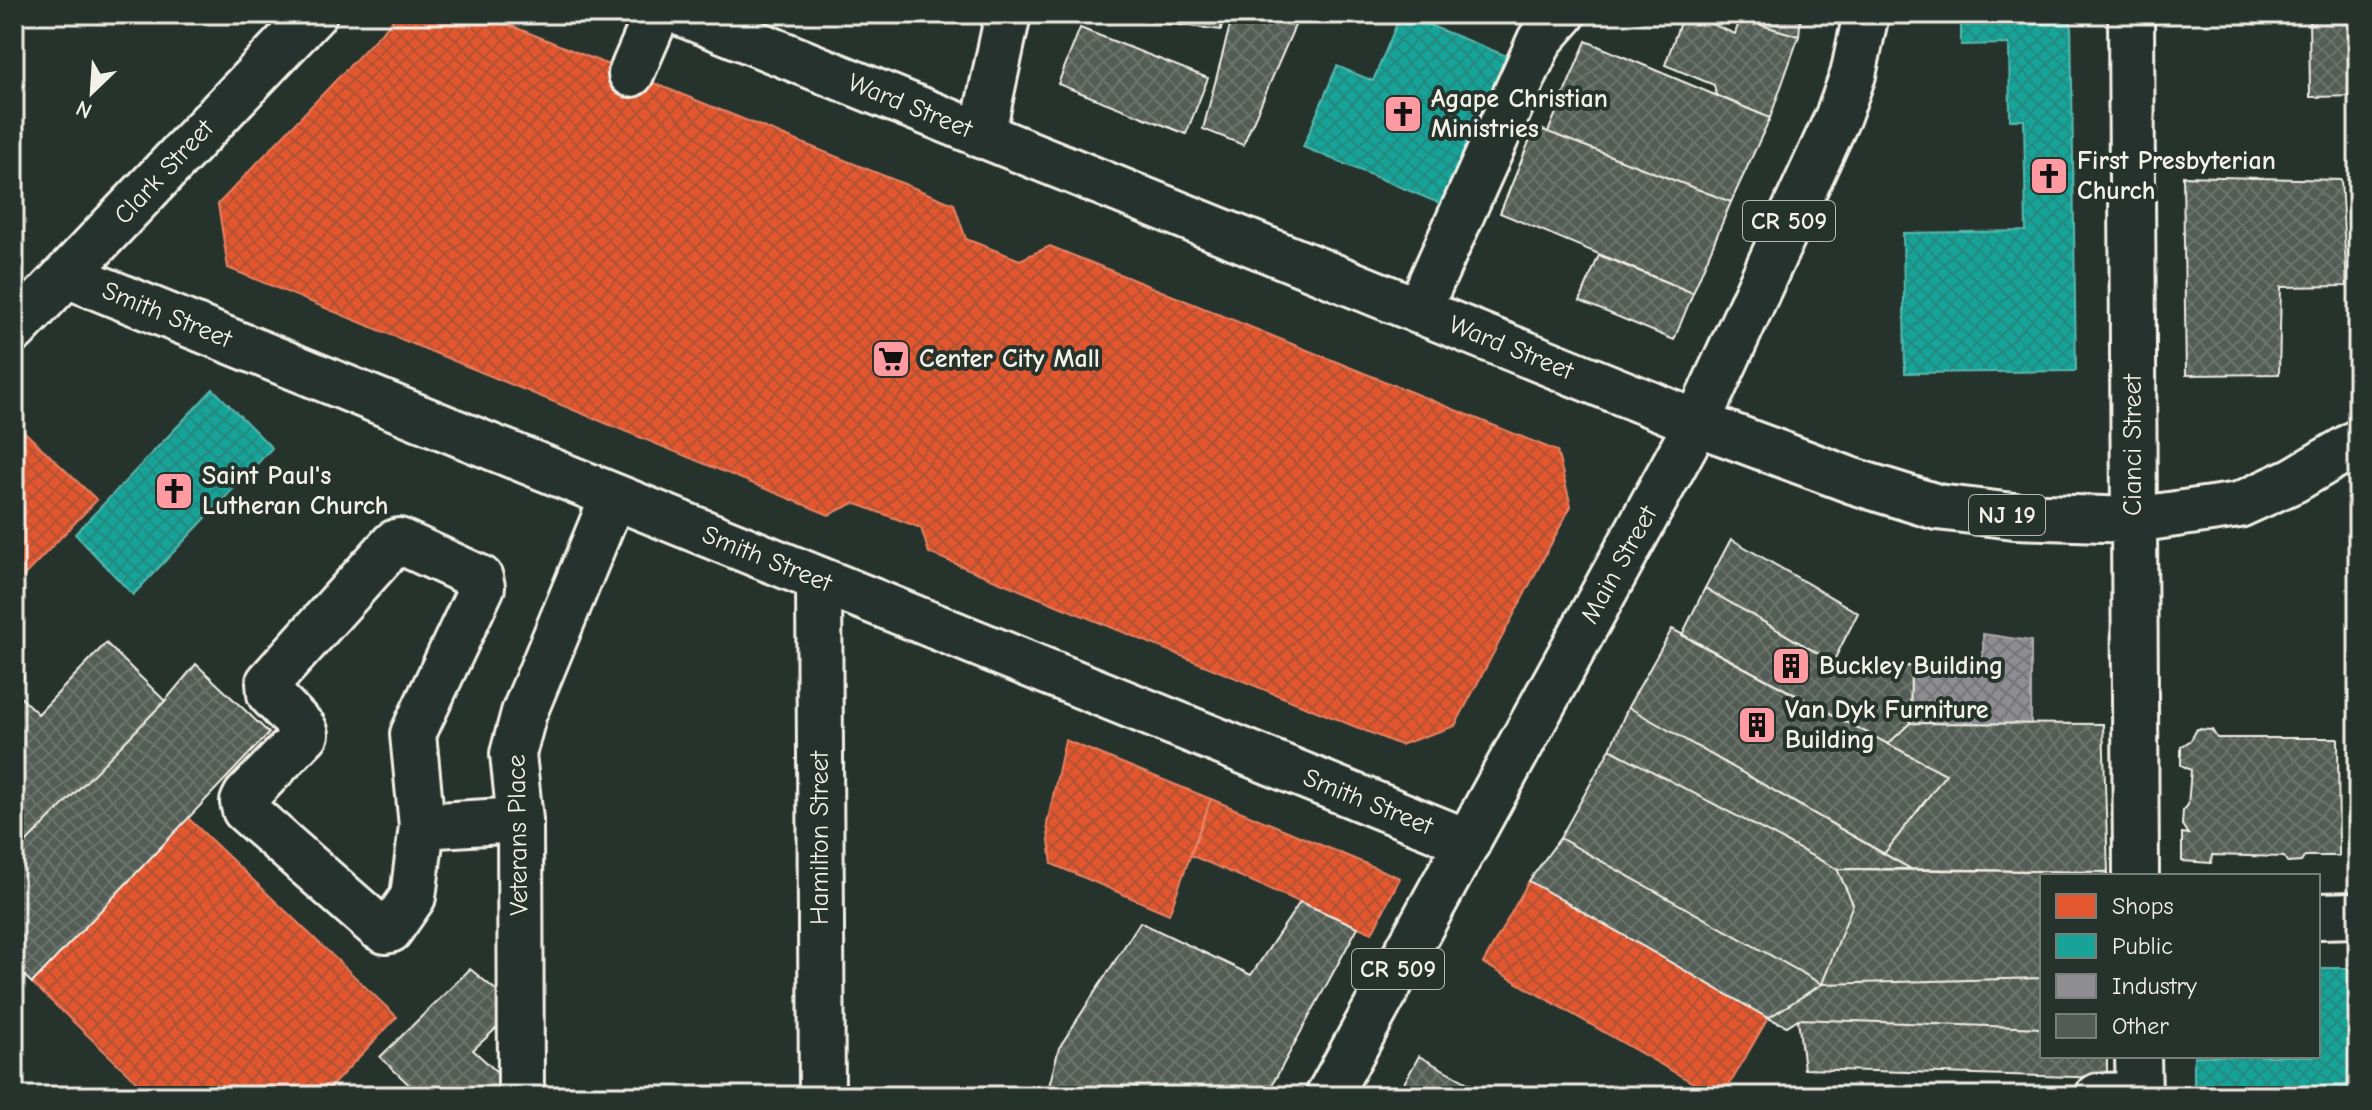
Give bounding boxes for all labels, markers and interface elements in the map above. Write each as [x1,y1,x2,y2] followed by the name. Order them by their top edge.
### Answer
[52,52,132,132] north arrow
[844,67,978,145] street label: Ward Street
[1431,84,1608,144] place label: Agape Christian Ministries
[1382,93,1424,135] church icon: Agape Christian Ministries
[72,94,96,124] text: N
[108,112,221,230] street label: Clark Street
[2077,146,2276,206] place label: First Presbyterian Church
[2028,155,2070,197] church icon: First Presbyterian Church
[1743,201,1835,241] road number: CR 509
[98,275,238,355] street label: Smith Street
[1445,309,1579,387] street label: Ward Street
[870,338,912,380] supermarket icon: Center City Mall
[919,344,1100,374] place label: Center City Mall
[2118,372,2148,516] street label: Cianci Street
[202,461,389,521] place label: Saint Paul's Lutheran Church
[153,470,195,512] church icon: Saint Paul's Lutheran Church
[1969,495,2045,535] road number: NJ 19
[1575,500,1664,629] street label: Main Street
[698,519,838,599] street label: Smith Street
[1770,645,1812,687] building icon: Buckley Building
[1819,651,2003,681] place label: Buckley Building
[1785,695,1989,755] place label: Van Dyk Furniture Building
[1736,704,1778,746] building icon: Van Dyk Furniture Building
[805,749,835,925] street label: Hamilton Street
[502,754,534,916] street label: Veterans Place
[1299,762,1439,842] street label: Smith Street
[2040,874,2320,1058] legend
[2112,892,2173,920] text: Shops
[2112,932,2173,960] text: Public
[1352,949,1444,989] road number: CR 509
[2112,972,2197,1000] text: Industry
[2112,1012,2169,1040] text: Other

